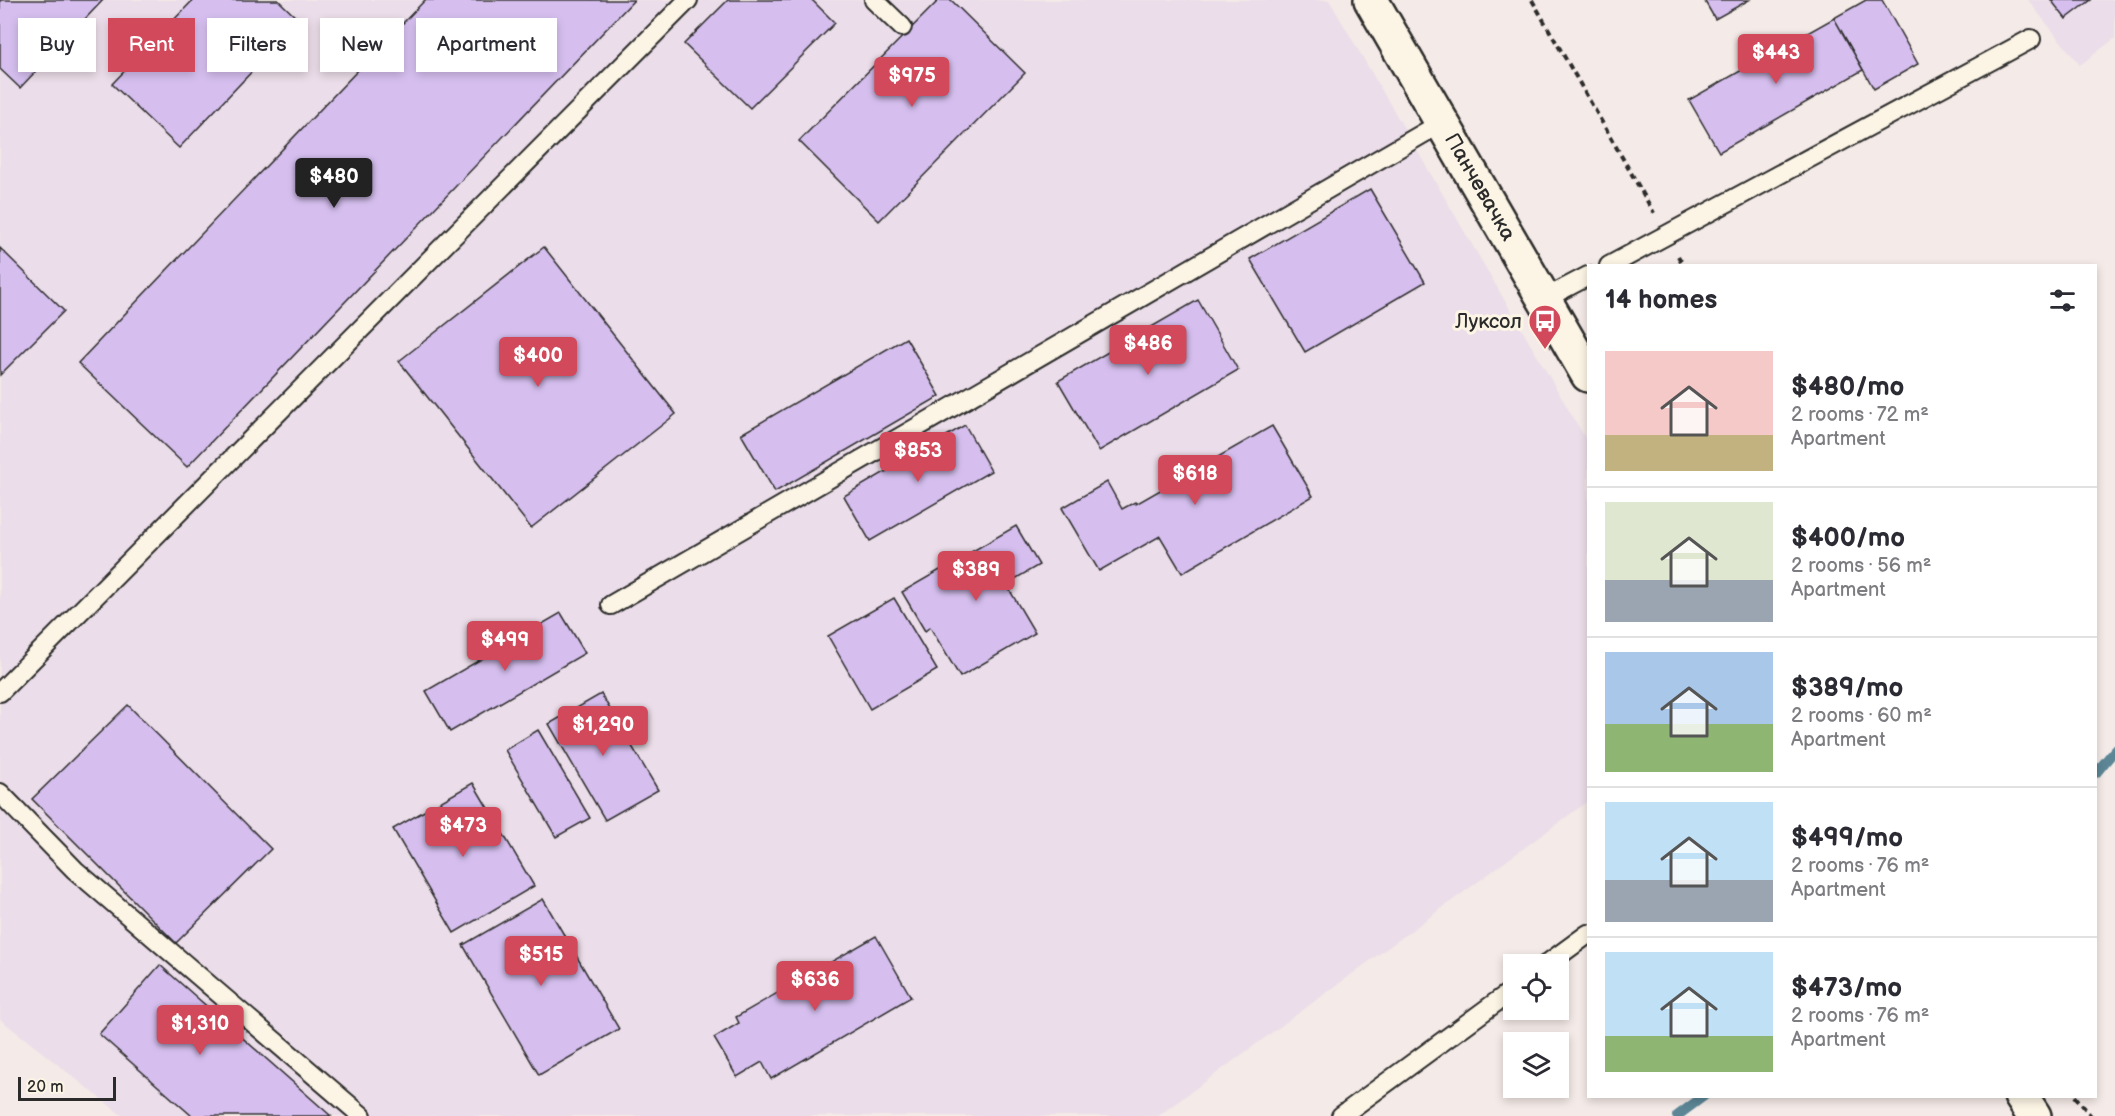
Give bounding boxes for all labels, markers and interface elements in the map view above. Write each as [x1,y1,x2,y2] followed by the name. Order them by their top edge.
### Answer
[18,18,96,72] chip: Buy
[108,18,195,72] chip: Rent
[207,18,308,72] chip: Filters
[320,18,404,72] chip: New
[416,18,557,72] chip: Apartment
[1740,34,1812,85] pin: $443
[1752,41,1800,65] text: $443
[876,57,948,108] pin: $975
[888,64,936,88] text: $975
[1439,129,1521,246] street label: Панчевачка
[298,158,370,209] pin: $480
[309,165,359,189] text: $480
[2046,284,2079,317] icon: filters
[1605,285,1717,316] text: 14 homes
[1527,303,1563,350] bus stop icon: Луксол
[1454,309,1522,334] place label: Луксол
[1112,325,1184,376] pin: $486
[1123,332,1173,356] text: $486
[502,337,574,388] pin: $400
[513,344,563,368] text: $400
[1791,372,1904,403] text: $480/mo
[1653,375,1725,447] icon: home
[1791,403,1929,427] text: 2 rooms · 72 m²
[1791,427,1886,451] text: Apartment
[882,432,954,483] pin: $853
[894,439,942,463] text: $853
[1159,455,1231,506] pin: $618
[1172,462,1218,486] text: $618
[1791,523,1905,554] text: $400/mo
[1653,526,1725,598] icon: home
[940,551,1012,602] pin: $389
[1791,554,1931,578] text: 2 rooms · 56 m²
[952,558,1000,582] text: $389
[1791,578,1886,602] text: Apartment
[469,621,541,672] pin: $499
[481,628,529,652] text: $499
[1791,673,1903,704] text: $389/mo
[1653,676,1725,748] icon: home
[1791,704,1932,728] text: 2 rooms · 60 m²
[554,706,652,757] pin: $1,290
[572,713,634,737] text: $1,290
[1791,728,1886,752] text: Apartment
[427,807,499,858] pin: $473
[439,814,487,838] text: $473
[1791,823,1903,854] text: $499/mo
[1653,826,1725,898] icon: home
[1791,854,1929,878] text: 2 rooms · 76 m²
[1791,878,1886,902] text: Apartment
[505,936,577,987] pin: $515
[519,943,563,967] text: $515
[1503,954,1569,1098] map controls
[1503,954,1569,1020] button: locate
[779,961,851,1012] pin: $636
[790,968,840,992] text: $636
[1791,973,1902,1004] text: $473/mo
[1653,976,1725,1048] icon: home
[1791,1004,1929,1028] text: 2 rooms · 76 m²
[151,1005,249,1056] pin: $1,310
[171,1012,229,1036] text: $1,310
[1791,1028,1886,1052] text: Apartment
[1503,1032,1569,1098] button: layers
[18,1074,116,1102] scale bar
[27,1078,63,1097] text: 20 m

